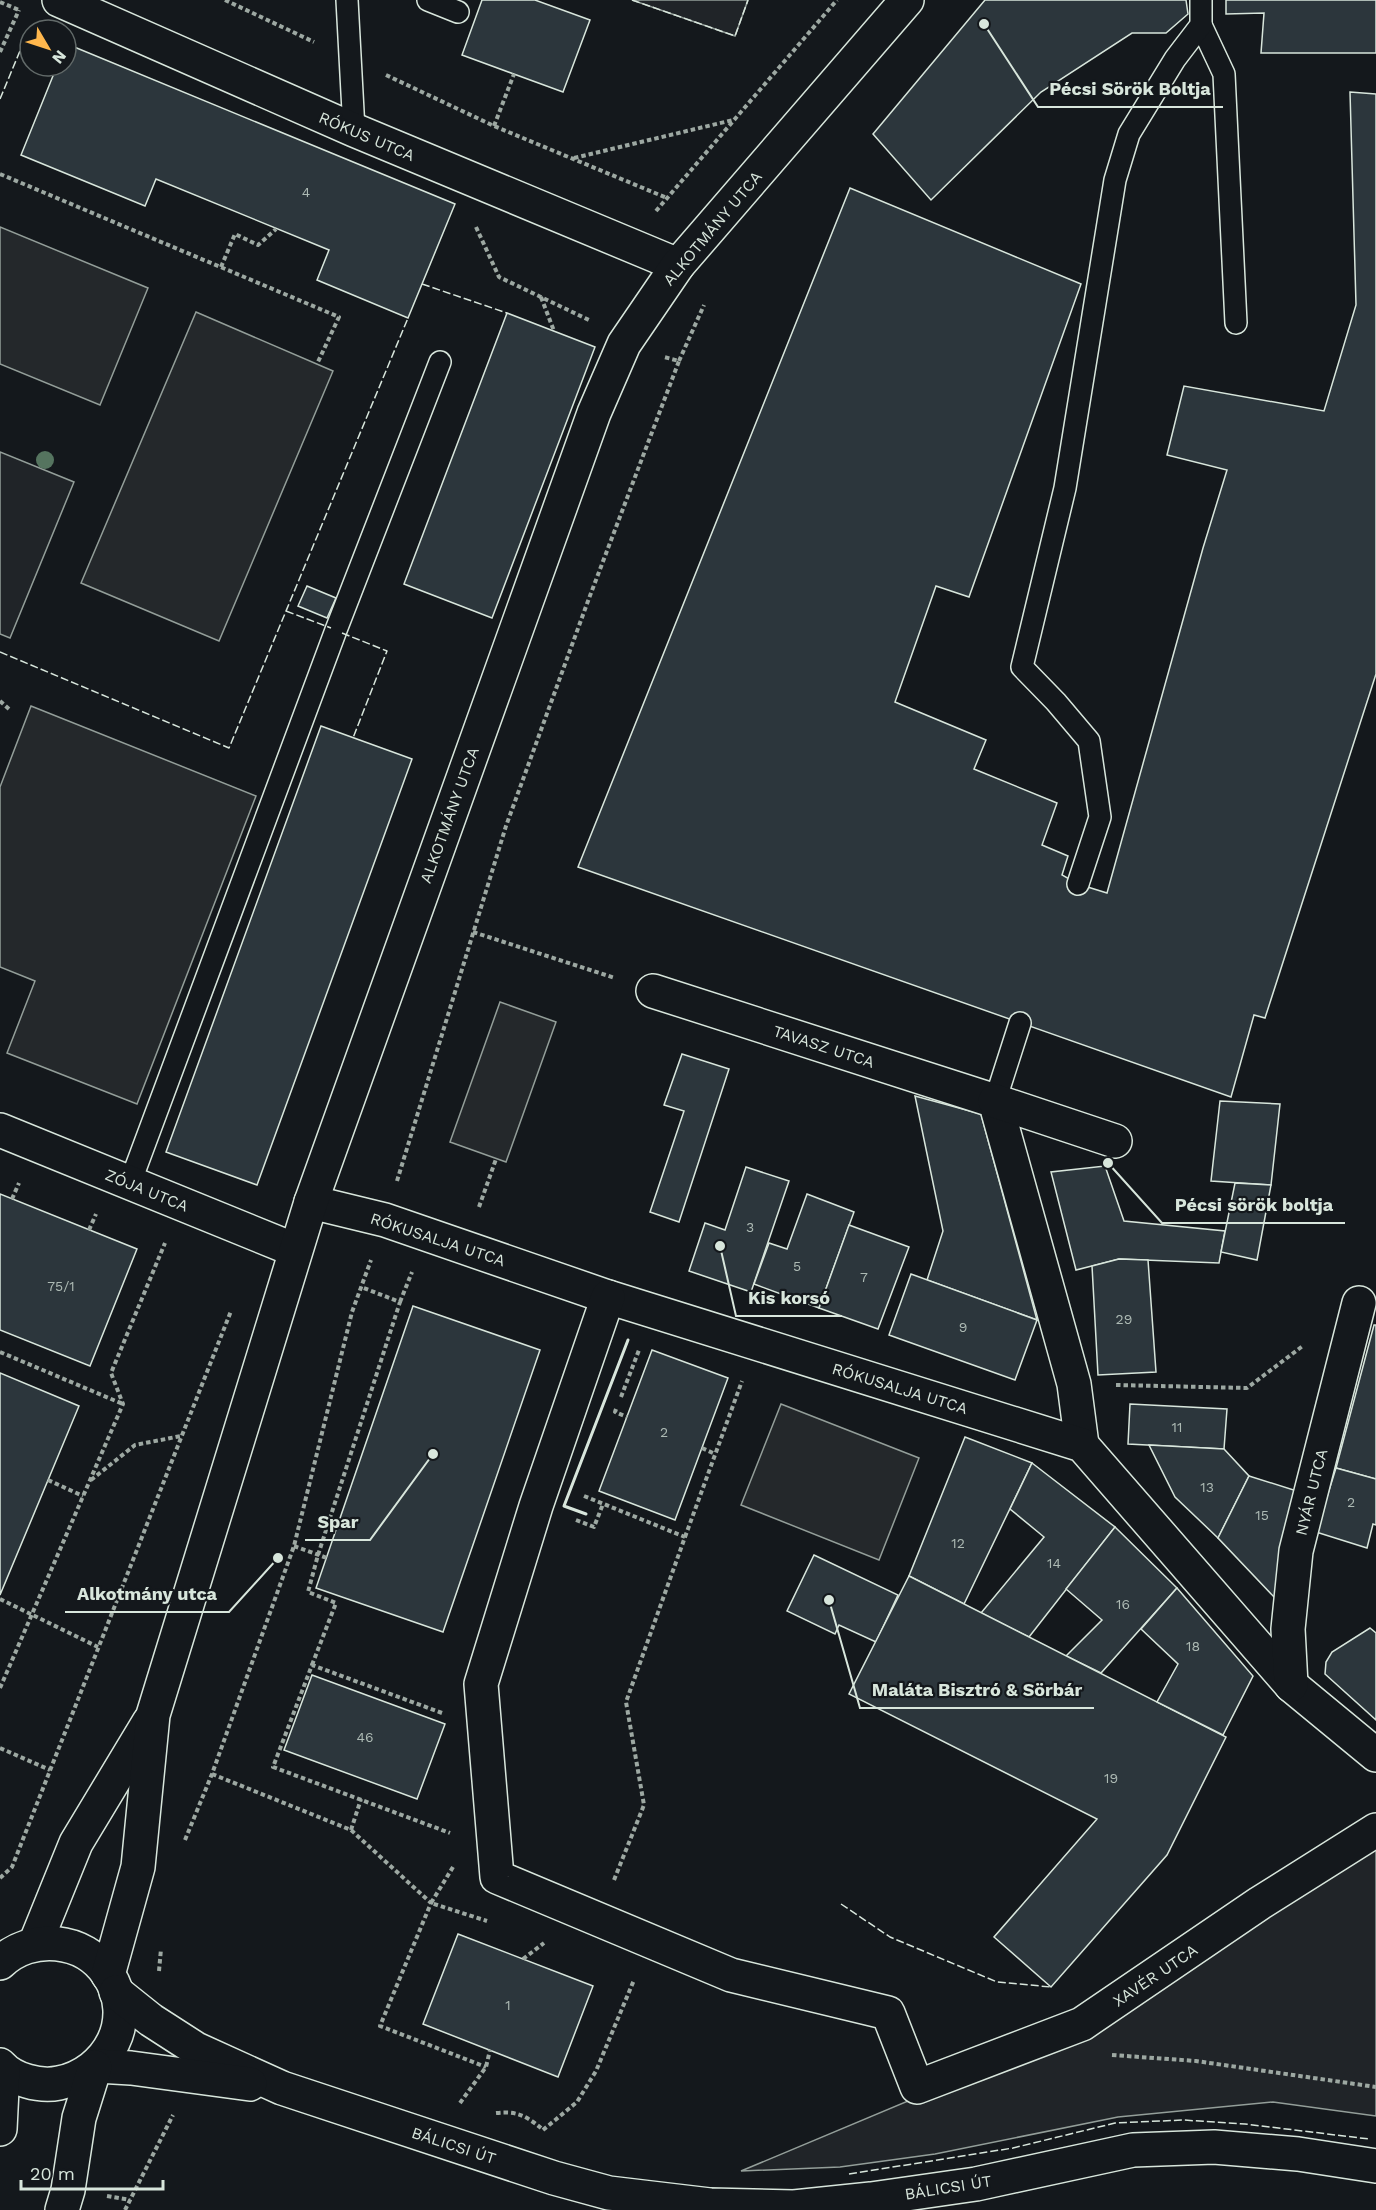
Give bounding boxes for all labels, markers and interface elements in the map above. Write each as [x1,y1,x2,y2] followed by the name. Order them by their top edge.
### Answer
[18,18,78,78] north arrow
[48,47,70,68] text: N
[1038,71,1223,107] callout: Pécsi Sörök Boltja
[1049,78,1211,99] text: Pécsi Sörök Boltja
[316,108,418,165] street label: RÓKUS UTCA
[659,167,766,289] street label: ALKOTMÁNY UTCA
[302,184,310,200] house number: 4
[416,744,483,886] street label: ALKOTMÁNY UTCA
[771,1021,877,1072] street label: TAVASZ UTCA
[102,1165,192,1216] street label: ZÓJA UTCA
[1162,1187,1345,1223] callout: Pécsi sörök boltja
[1175,1194,1334,1215] text: Pécsi sörök boltja
[368,1209,508,1270] street label: RÓKUSALJA UTCA
[746,1219,754,1235] house number: 3
[793,1258,801,1274] house number: 5
[860,1269,868,1285] house number: 7
[47,1278,75,1294] house number: 75/1
[736,1280,842,1316] callout: Kis korsó
[748,1287,830,1308] text: Kis korsó
[1116,1311,1132,1327] house number: 29
[959,1319,967,1335] house number: 9
[830,1359,970,1418] street label: RÓKUSALJA UTCA
[1172,1419,1182,1435] house number: 11
[660,1424,668,1440] house number: 2
[1292,1446,1332,1537] street label: NYÁR UTCA
[1200,1479,1214,1495] house number: 13
[1347,1494,1355,1510] house number: 2
[305,1504,370,1540] callout: Spar
[1255,1507,1269,1523] house number: 15
[318,1511,359,1532] text: Spar
[951,1535,965,1551] house number: 12
[1047,1555,1061,1571] house number: 14
[65,1576,229,1612] callout: Alkotmány utca
[77,1583,218,1604] text: Alkotmány utca
[1116,1596,1130,1612] house number: 16
[1186,1638,1200,1654] house number: 18
[860,1672,1094,1708] callout: Maláta Bisztró & Sörbár
[872,1679,1082,1700] text: Maláta Bisztró & Sörbár
[356,1729,374,1745] house number: 46
[1104,1770,1118,1786] house number: 19
[1109,1940,1201,2011] street label: XAVÉR UTCA
[505,1997,511,2013] house number: 1
[409,2123,499,2168] street label: BÁLICSI ÚT
[21,2153,164,2191] scale bar
[30,2163,75,2184] text: 20 m
[903,2171,993,2204] street label: BÁLICSI ÚT

